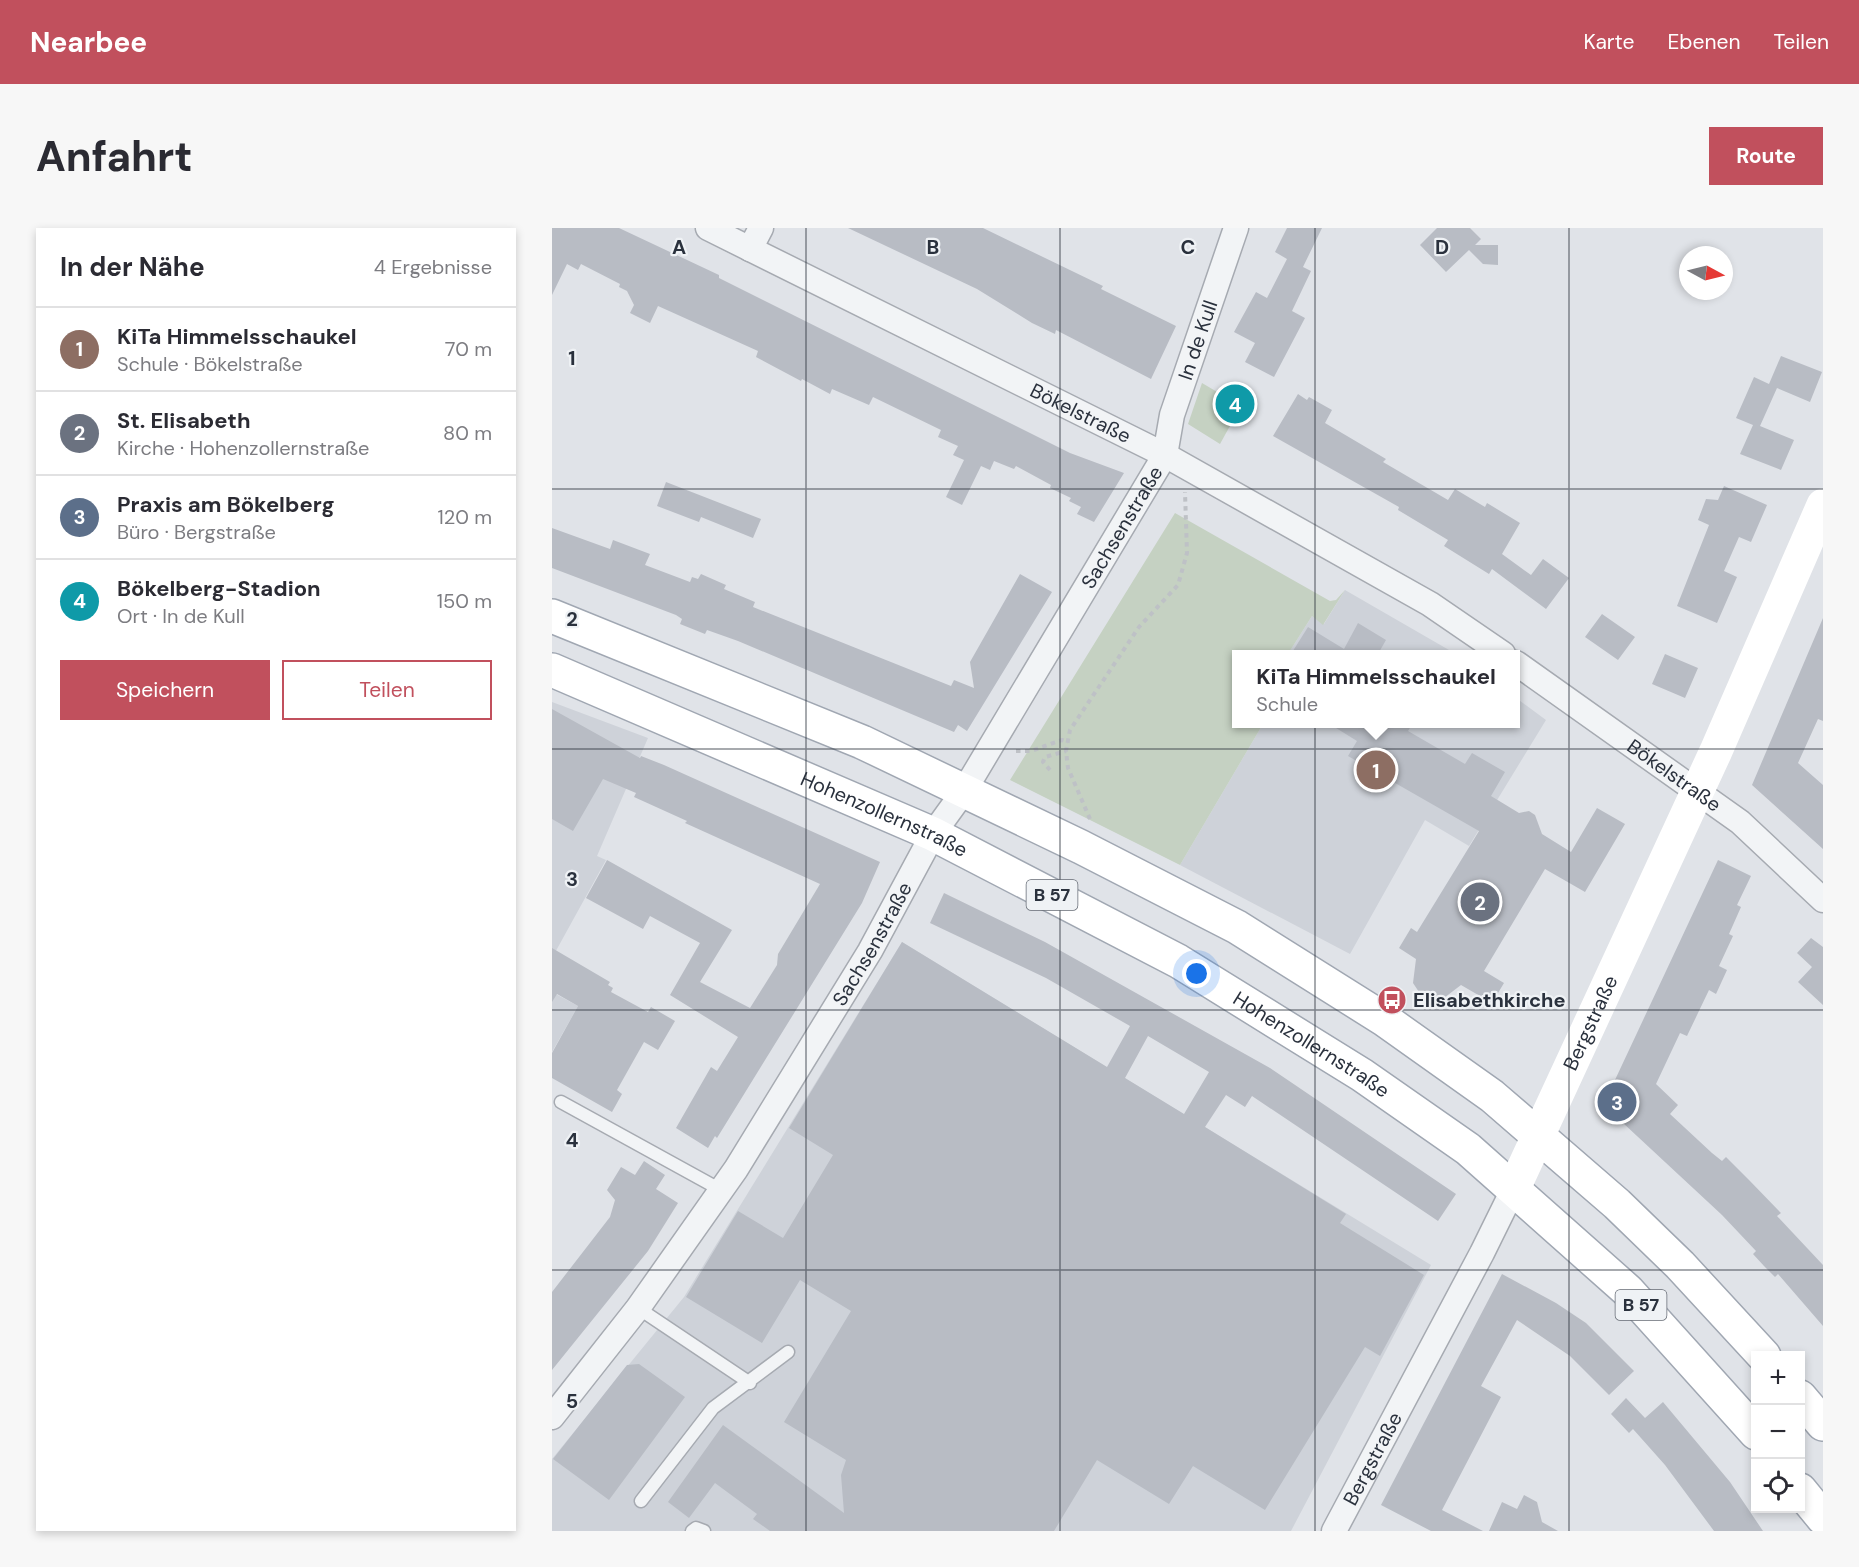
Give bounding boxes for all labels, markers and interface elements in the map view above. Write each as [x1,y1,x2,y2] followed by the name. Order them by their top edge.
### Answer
[30,24,147,61] text: Nearbee
[1584,28,1634,56] text: Karte
[1667,28,1740,56] text: Ebenen
[1773,28,1829,56] text: Teilen
[1709,127,1823,185] button: Route
[36,129,192,184] text: Anfahrt
[672,234,686,260] text: A
[927,234,939,260] text: B
[1181,234,1195,260] text: C
[1435,234,1449,260] text: D
[1679,246,1733,300] north arrow
[60,250,205,284] text: In der Nähe
[374,254,492,280] text: 4 Ergebnisse
[1172,297,1223,383] street label: In de Kull
[117,322,357,351] text: KiTa Himmelsschaukel
[76,336,83,362] text: 1
[445,336,492,362] text: 70 m
[568,345,576,371] text: 1
[117,351,303,377] text: Schule · Bökelstraße
[1026,377,1135,449] street label: Bökelstraße
[1216,382,1254,426] pin: 4
[117,406,250,435] text: St. Elisabeth
[74,420,85,446] text: 2
[443,420,492,446] text: 80 m
[117,435,369,461] text: Kirche · Hohenzollernstraße
[1075,461,1168,593] street label: Sachsenstraße
[117,490,335,519] text: Praxis am Bökelberg
[73,504,86,530] text: 3
[438,504,492,530] text: 120 m
[117,519,276,545] text: Büro · Bergstraße
[117,574,321,603] text: Bökelberg-Stadion
[73,588,86,614] text: 4
[437,588,492,614] text: 150 m
[117,603,245,629] text: Ort · In de Kull
[566,606,578,632] text: 2
[1232,650,1520,728] popup
[60,660,270,720] button: Speichern
[282,660,492,720] button: Teilen
[1256,662,1496,691] text: KiTa Himmelsschaukel
[1256,691,1318,717] text: Schule
[1622,733,1726,818] street label: Bökelstraße
[1356,748,1396,792] pin: 1
[797,766,972,863] street label: Hohenzollernstraße
[566,866,578,892] text: 3
[826,878,918,1011] street label: Sachsenstraße
[1026,880,1078,910] road number: B 57
[1460,880,1500,924] pin: 2
[1182,959,1211,988] your location
[1557,971,1624,1074] street label: Bergstraße
[1376,984,1408,1016] bus stop icon: Elisabethkirche
[1228,985,1395,1103] street label: Hohenzollernstraße
[1413,987,1565,1013] place label: Elisabethkirche
[1598,1080,1636,1124] pin: 3
[566,1127,579,1153] text: 4
[1616,1290,1666,1320] road number: B 57
[1751,1351,1805,1513] map controls
[1751,1351,1805,1405] button: +
[566,1388,578,1414] text: 5
[1751,1405,1805,1459] button: −
[1337,1408,1408,1510] street label: Bergstraße
[1751,1459,1805,1513] button: locate

